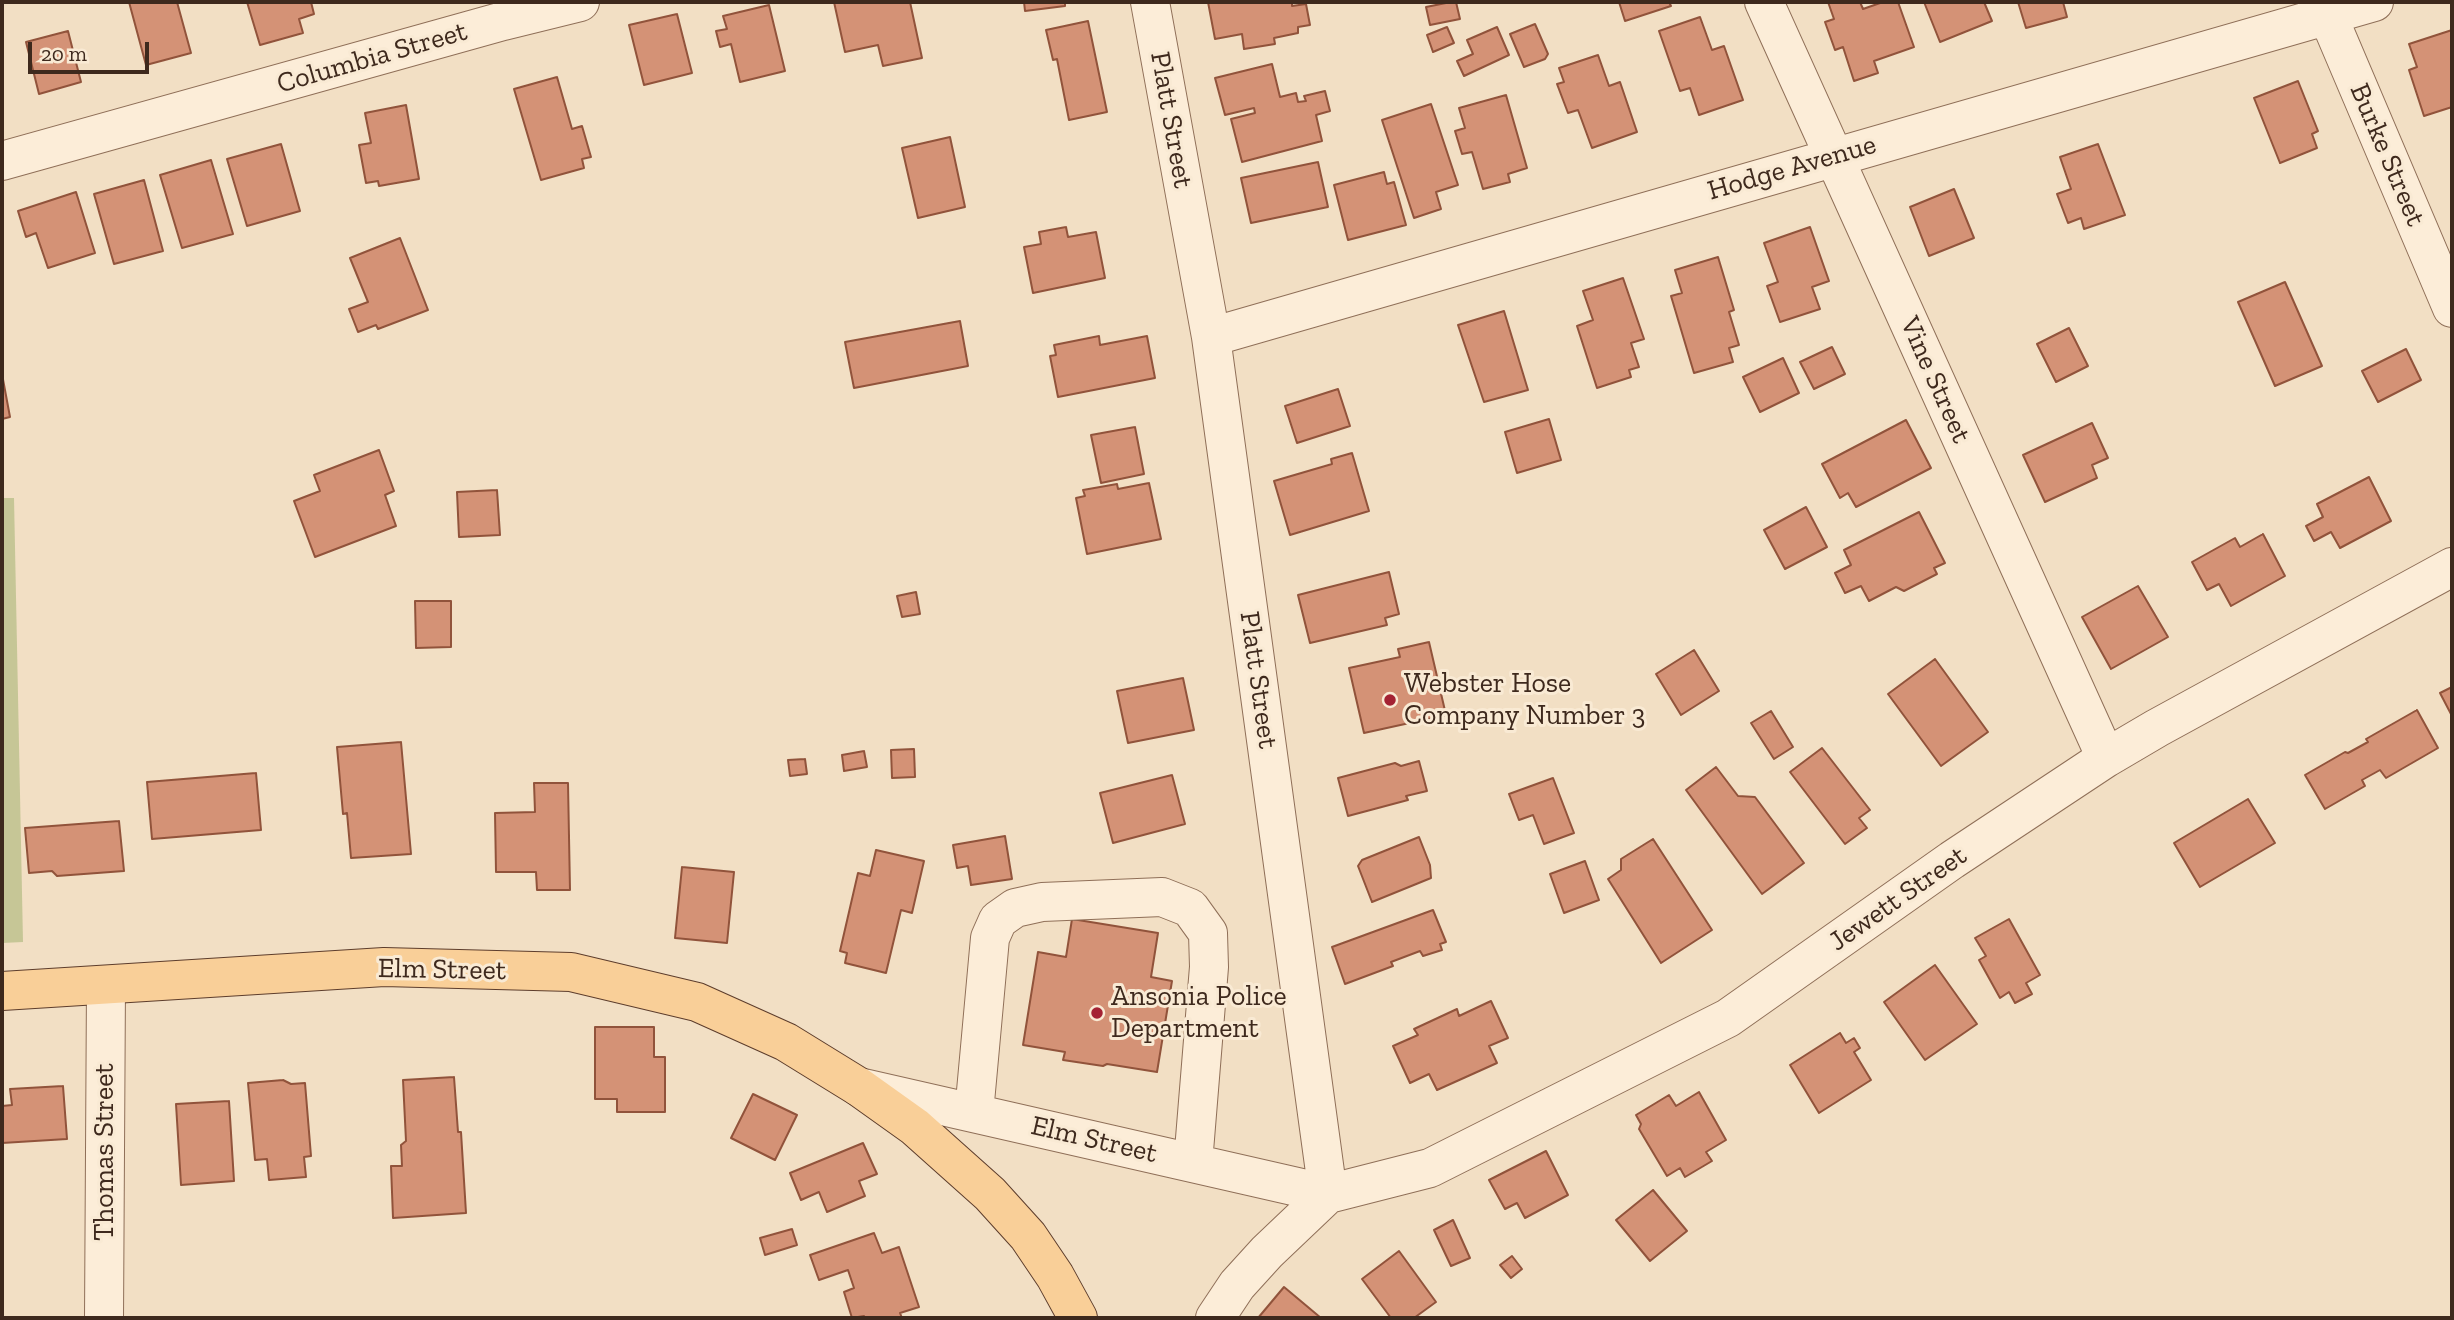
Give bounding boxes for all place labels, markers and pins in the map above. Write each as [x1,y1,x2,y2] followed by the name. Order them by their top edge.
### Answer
[1404,667,1645,733] place label: Webster Hose Company Number 3
[1382,692,1398,708] marker: Webster Hose Company Number 3
[1111,980,1287,1046] place label: Ansonia Police Department
[1089,1005,1105,1021] marker: Ansonia Police Department

